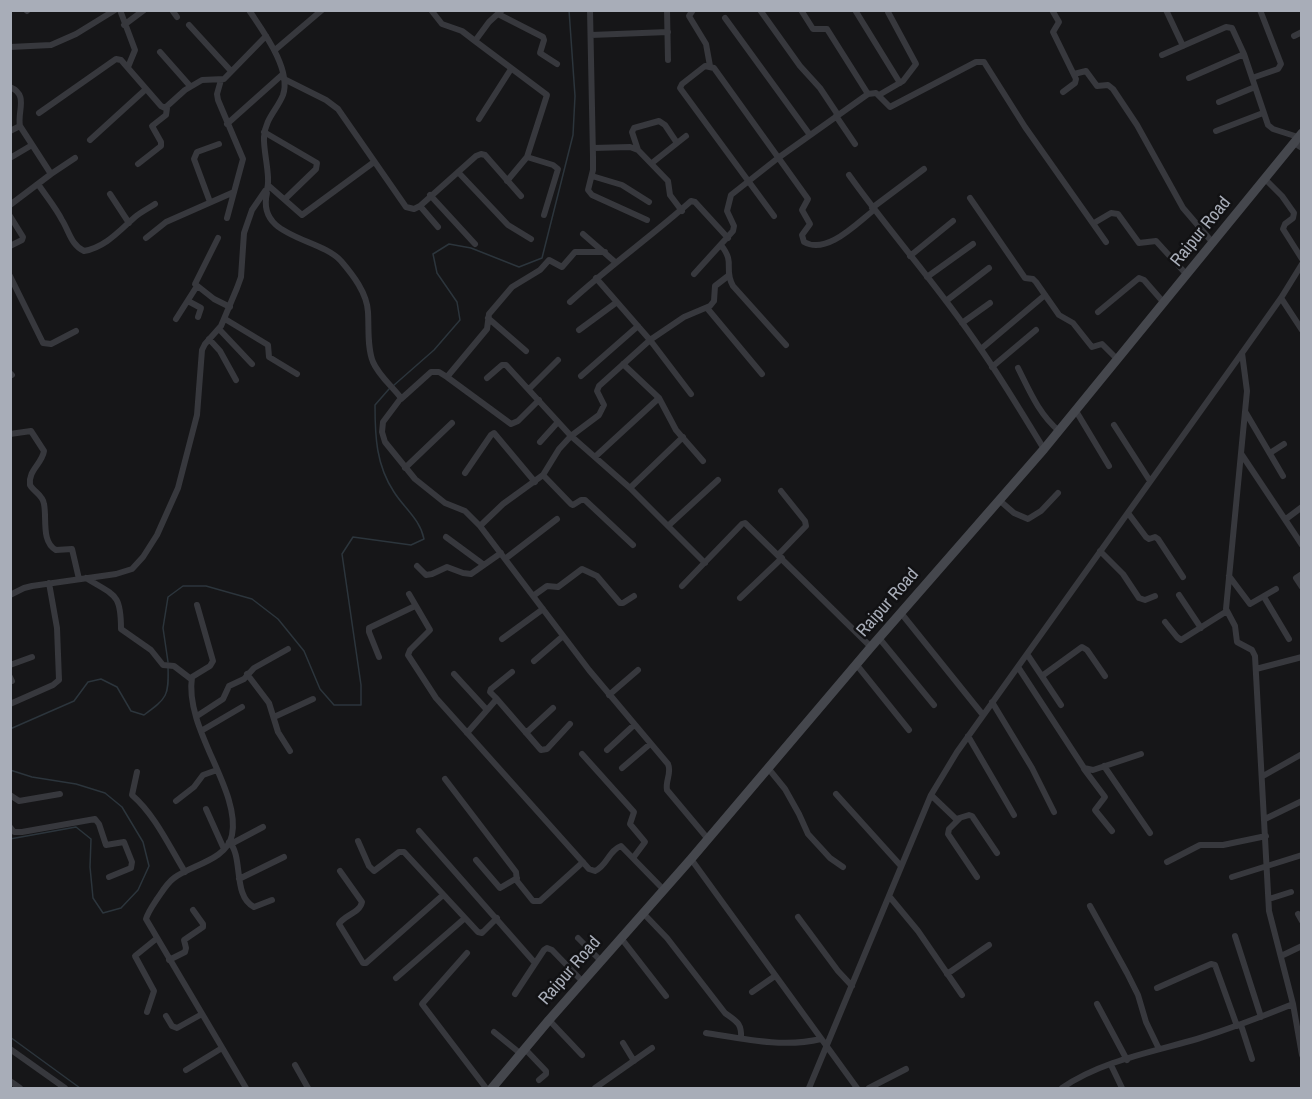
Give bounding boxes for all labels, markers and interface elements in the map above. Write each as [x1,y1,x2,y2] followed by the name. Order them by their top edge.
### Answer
[1166,193,1236,271] street label: Raipur Road
[852,564,924,642] street label: Raipur Road
[534,932,606,1010] street label: Raipur Road

